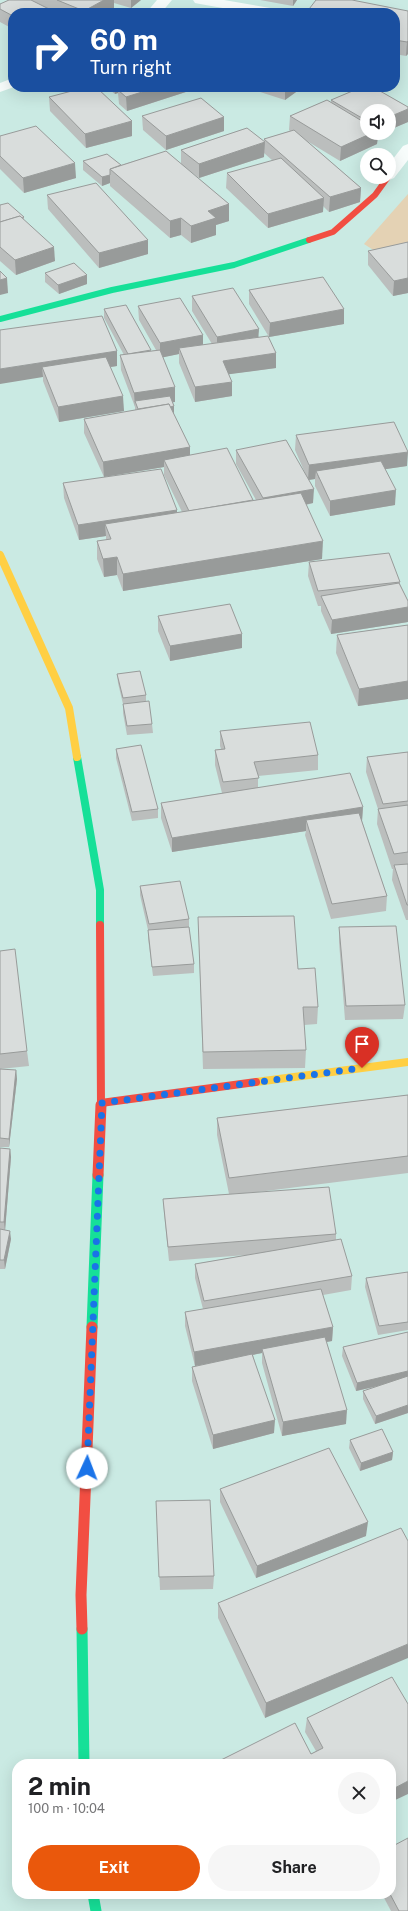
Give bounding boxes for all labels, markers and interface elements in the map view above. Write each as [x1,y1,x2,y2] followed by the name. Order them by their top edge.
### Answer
[90,23,158,56] text: 60 m
[24,24,76,76] icon: right
[90,57,172,78] text: Turn right
[360,104,396,184] map controls
[360,104,396,140] button: sound
[360,148,396,184] button: search
[345,1027,379,1068] pin
[351,1033,373,1055] icon: arrive
[66,1447,108,1489] position arrow
[28,1772,91,1800] text: 2 min
[338,1772,380,1814] button: close
[28,1801,105,1816] text: 100 m · 10:04
[28,1845,200,1891] button: Exit
[208,1845,380,1891] button: Share

